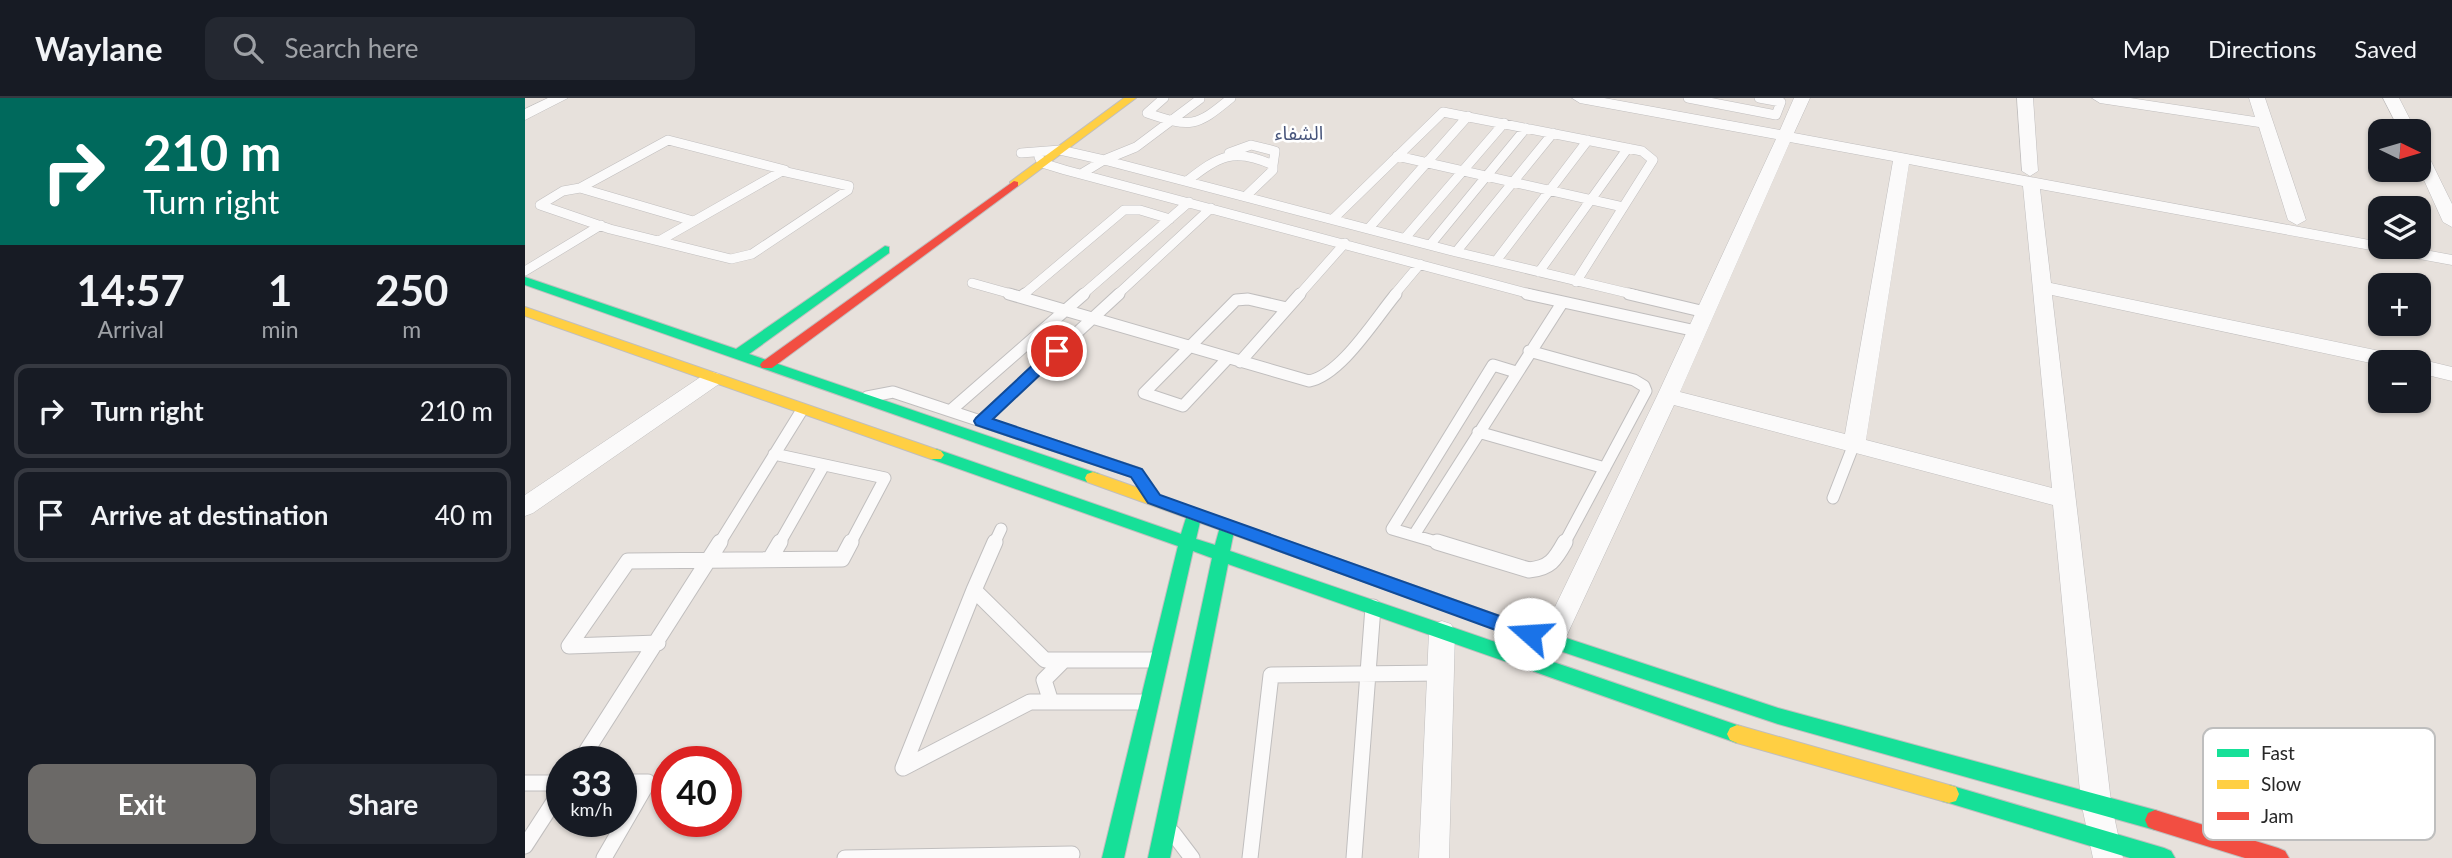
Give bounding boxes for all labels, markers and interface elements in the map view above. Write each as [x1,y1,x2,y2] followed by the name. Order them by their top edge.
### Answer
[205,17,695,80] search box
[35,28,163,68] text: Waylane
[229,29,267,67] icon: search
[285,32,419,64] text: Search here
[2123,34,2170,63] text: Map
[2208,34,2316,63] text: Directions
[2354,34,2417,63] text: Saved
[2368,119,2431,182] north arrow
[2368,119,2431,413] map controls
[1275,121,1323,144] district label: الشفاء
[143,123,281,181] text: 210 m
[28,126,119,217] icon: right
[143,182,279,221] text: Turn right
[2368,196,2431,259] button: layers
[77,265,185,315] text: 14:57
[268,265,292,315] text: 1
[375,265,448,315] text: 250
[2368,273,2431,336] button: +
[98,315,164,343] text: Arrival
[261,315,299,343] text: min
[402,315,421,343] text: m
[1027,321,1087,381] pin
[1038,332,1076,370] icon: arrive
[2368,350,2431,413] button: −
[32,392,70,430] icon: right
[91,395,204,427] text: Turn right
[420,395,493,427] text: 210 m
[32,496,70,534] icon: arrive
[91,499,328,531] text: Arrive at destination
[435,499,493,531] text: 40 m
[1493,597,1567,671] position arrow
[2203,728,2435,840] legend
[2261,741,2295,764] text: Fast
[651,746,742,837] speed limit sign: 40
[571,761,612,803] text: 33
[28,764,256,844] button: Exit
[270,764,497,844] button: Share
[2261,772,2301,795] text: Slow
[570,798,613,820] text: km/h
[2261,804,2294,827] text: Jam

